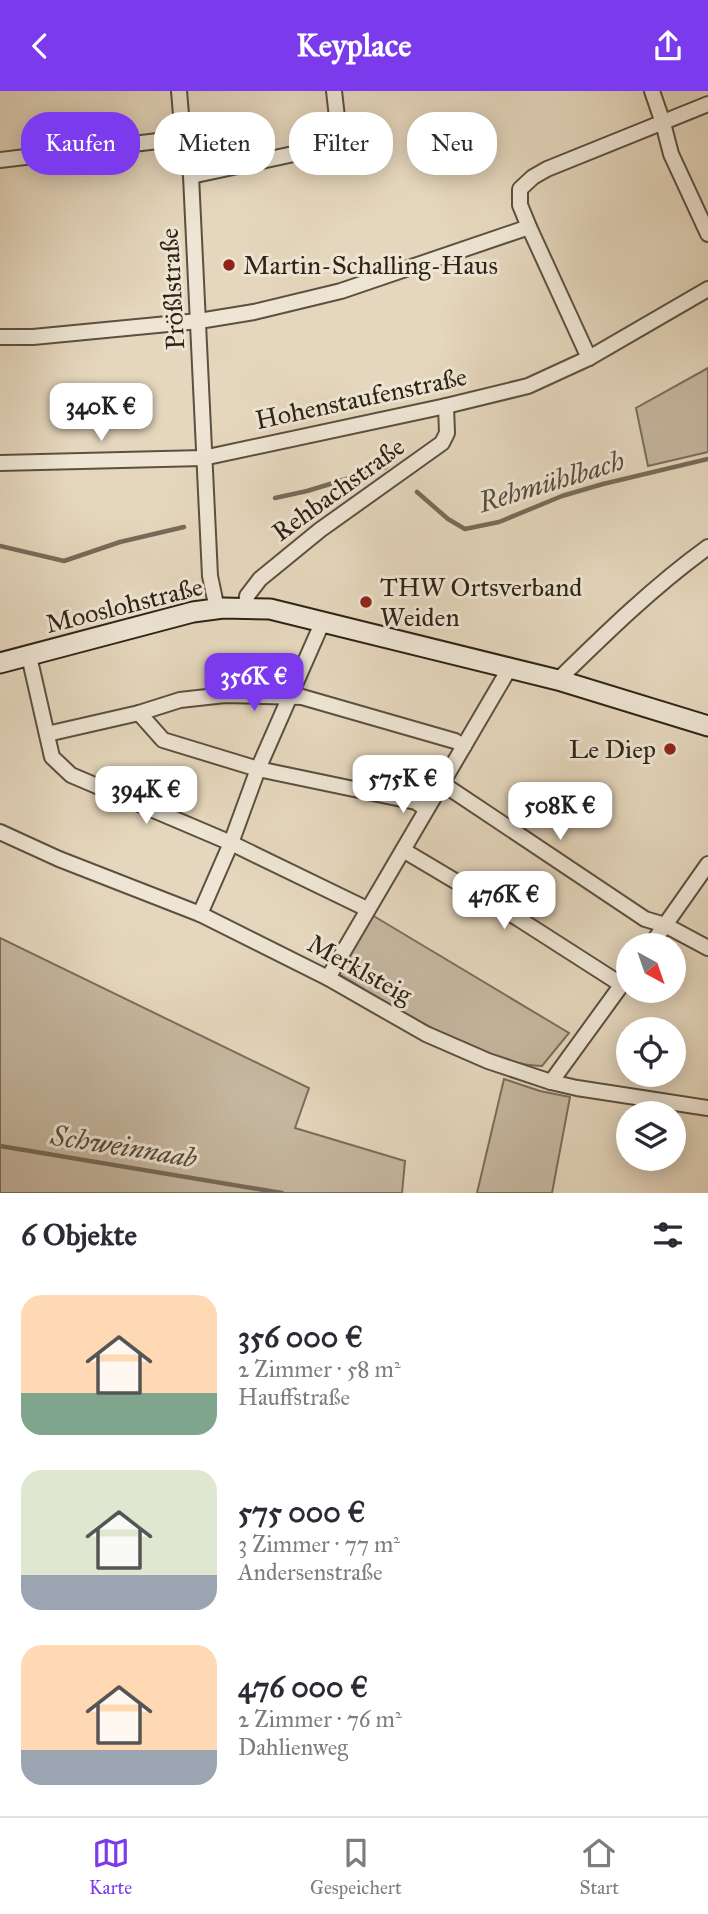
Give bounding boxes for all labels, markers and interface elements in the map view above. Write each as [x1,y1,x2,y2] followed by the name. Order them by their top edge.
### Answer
[296,26,412,65] text: Keyplace
[21,27,59,65] icon: back
[649,27,687,65] icon: share
[21,112,140,175] chip: Kaufen
[154,112,275,175] chip: Mieten
[289,112,393,175] chip: Filter
[407,112,497,175] chip: Neu
[153,227,191,351] street label: Prößlstraße
[243,249,498,281] place label: Martin-Schalling-Haus
[221,257,237,273] marker: Martin-Schalling-Haus
[252,360,470,436] street label: Hohenstaufenstraße
[44,383,158,443] pin: 340K €
[66,392,136,420] text: 340K €
[265,430,411,548] street label: Rehbachstraße
[473,443,629,521] water label: Rehmühlbach
[42,570,206,640] street label: Mooslohstraße
[380,571,582,633] place label: THW Ortsverband Weiden
[358,594,374,610] marker: THW Ortsverband Weiden
[197,653,311,713] pin: 356K €
[221,662,287,690] text: 356K €
[569,733,656,765] place label: Le Diep
[662,741,678,757] marker: Le Diep
[346,755,460,815] pin: 575K €
[369,764,437,792] text: 575K €
[89,767,203,826] pin: 394K €
[111,775,181,803] text: 394K €
[503,783,617,842] pin: 508K €
[524,791,596,819] text: 508K €
[447,871,561,931] pin: 476K €
[468,880,540,908] text: 476K €
[302,927,419,1011] street label: Merklsteig
[616,933,686,1003] north arrow
[616,933,686,1171] map controls
[616,1017,686,1087] button: locate
[616,1101,686,1171] button: layers
[47,1118,200,1175] water label: Schweinnaab
[649,1216,687,1254] icon: filters
[21,1217,137,1253] text: 6 Objekte
[238,1319,363,1355] text: 356 000 €
[77,1323,161,1407] icon: home
[238,1355,401,1383] text: 2 Zimmer · 58 m²
[238,1383,350,1411] text: Hauffstraße
[238,1494,365,1530] text: 575 000 €
[77,1498,161,1582] icon: home
[238,1530,400,1558] text: 3 Zimmer · 77 m²
[238,1558,382,1586] text: Andersenstraße
[238,1669,368,1705] text: 476 000 €
[77,1673,161,1757] icon: home
[238,1705,402,1733] text: 2 Zimmer · 76 m²
[238,1733,348,1761] text: Dahlienweg
[89,1834,132,1899] tab: Karte
[310,1834,402,1899] tab: Gespeichert
[580,1834,619,1899] tab: Start

